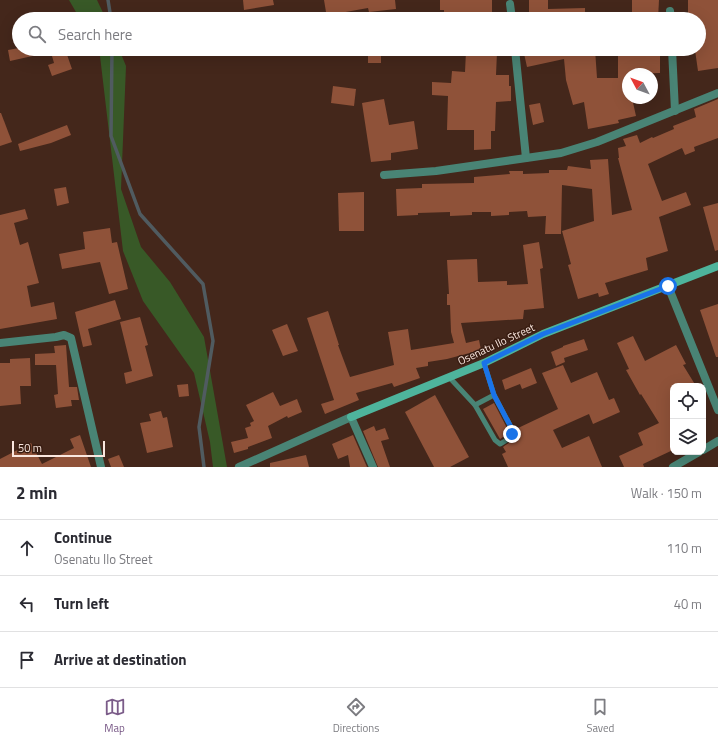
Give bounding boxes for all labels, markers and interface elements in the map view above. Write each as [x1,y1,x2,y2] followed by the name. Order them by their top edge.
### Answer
[12,12,706,56] search box
[26,23,48,45] icon: search
[58,23,132,46] text: Search here
[622,68,658,104] north arrow
[659,277,677,295] route start
[455,319,537,369] street label: Osenatu Ilo Street
[670,383,706,455] map controls
[670,383,706,419] button: locate
[670,419,706,455] button: layers
[503,425,521,443] route end
[12,439,105,458] scale bar
[18,440,42,456] text: 50 m
[16,480,57,506] text: 2 min
[631,483,702,503] text: Walk · 150 m
[54,526,112,549] text: Continue
[16,537,38,559] icon: ahead
[666,538,702,558] text: 110 m
[54,549,152,569] text: Osenatu Ilo Street
[54,592,109,615] text: Turn left
[16,593,38,615] icon: left
[674,594,702,614] text: 40 m
[54,648,187,671] text: Arrive at destination
[16,649,38,671] icon: arrive
[104,696,126,736] tab: Map
[333,696,379,736] tab: Directions
[586,696,614,736] tab: Saved

